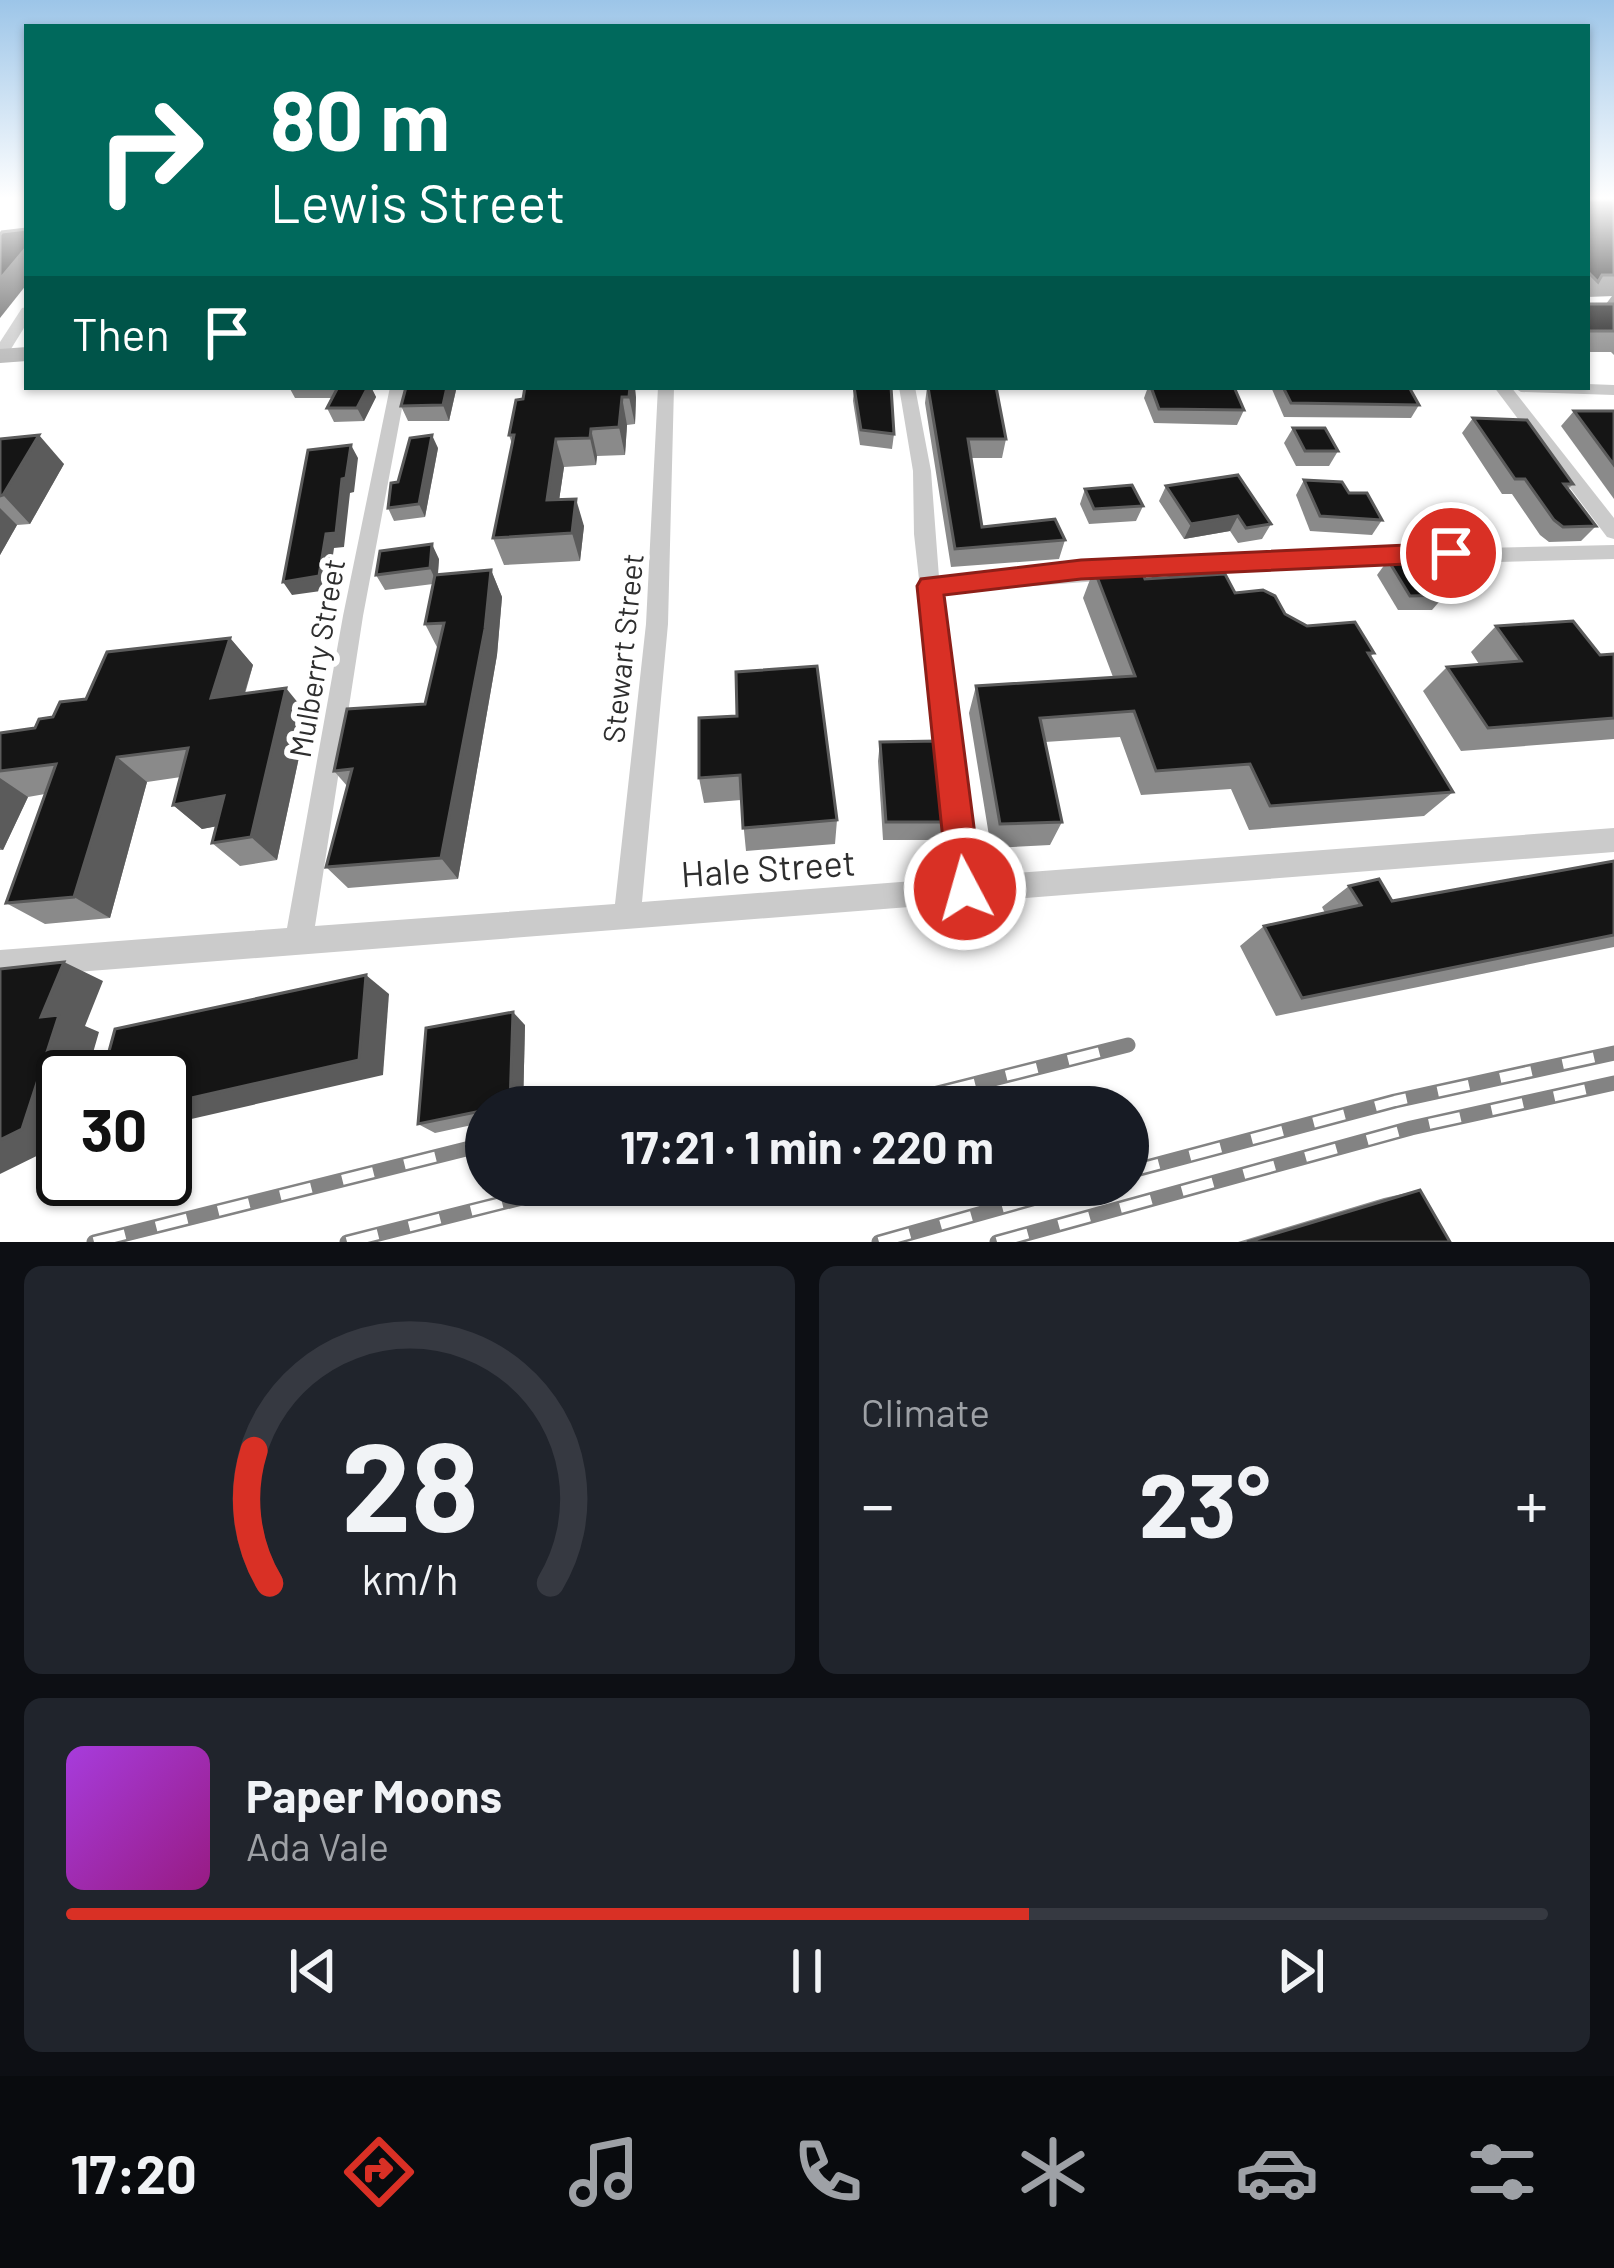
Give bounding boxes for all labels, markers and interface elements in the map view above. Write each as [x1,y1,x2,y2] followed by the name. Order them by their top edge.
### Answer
[270,67,450,168] text: 80 m
[72,72,228,228] icon: right
[270,169,566,234] text: Lewis Street
[194,300,260,366] icon: arrive
[72,306,170,360] text: Then
[1400,502,1502,604] pin
[1418,520,1484,586] icon: arrive
[594,551,650,745] street label: Stewart Street
[281,556,351,760] street label: Mulberry Street
[902,826,1028,952] position arrow
[679,839,857,895] street label: Hale Street
[36,1050,192,1206] speed limit sign: 30
[620,1119,994,1173] text: 17:21 · 1 min · 220 m
[861,1388,990,1435] text: Climate
[341,1407,478,1557] text: 28
[1139,1448,1270,1556] text: 23°
[861,1463,894,1542] text: −
[1515,1463,1548,1542] text: +
[361,1552,458,1604] text: km/h
[246,1768,502,1822] text: Paper Moons
[246,1822,389,1869] text: Ada Vale
[280,1938,346,2004] icon: previous
[774,1938,840,2004] icon: pause
[1268,1938,1334,2004] icon: next
[337,2130,421,2214] icon: directions
[562,2130,646,2214] icon: music
[786,2130,870,2214] icon: phone
[1011,2130,1095,2214] icon: climate
[1235,2130,1319,2214] icon: car
[1460,2130,1544,2214] icon: filters
[70,2140,197,2205] text: 17:20

